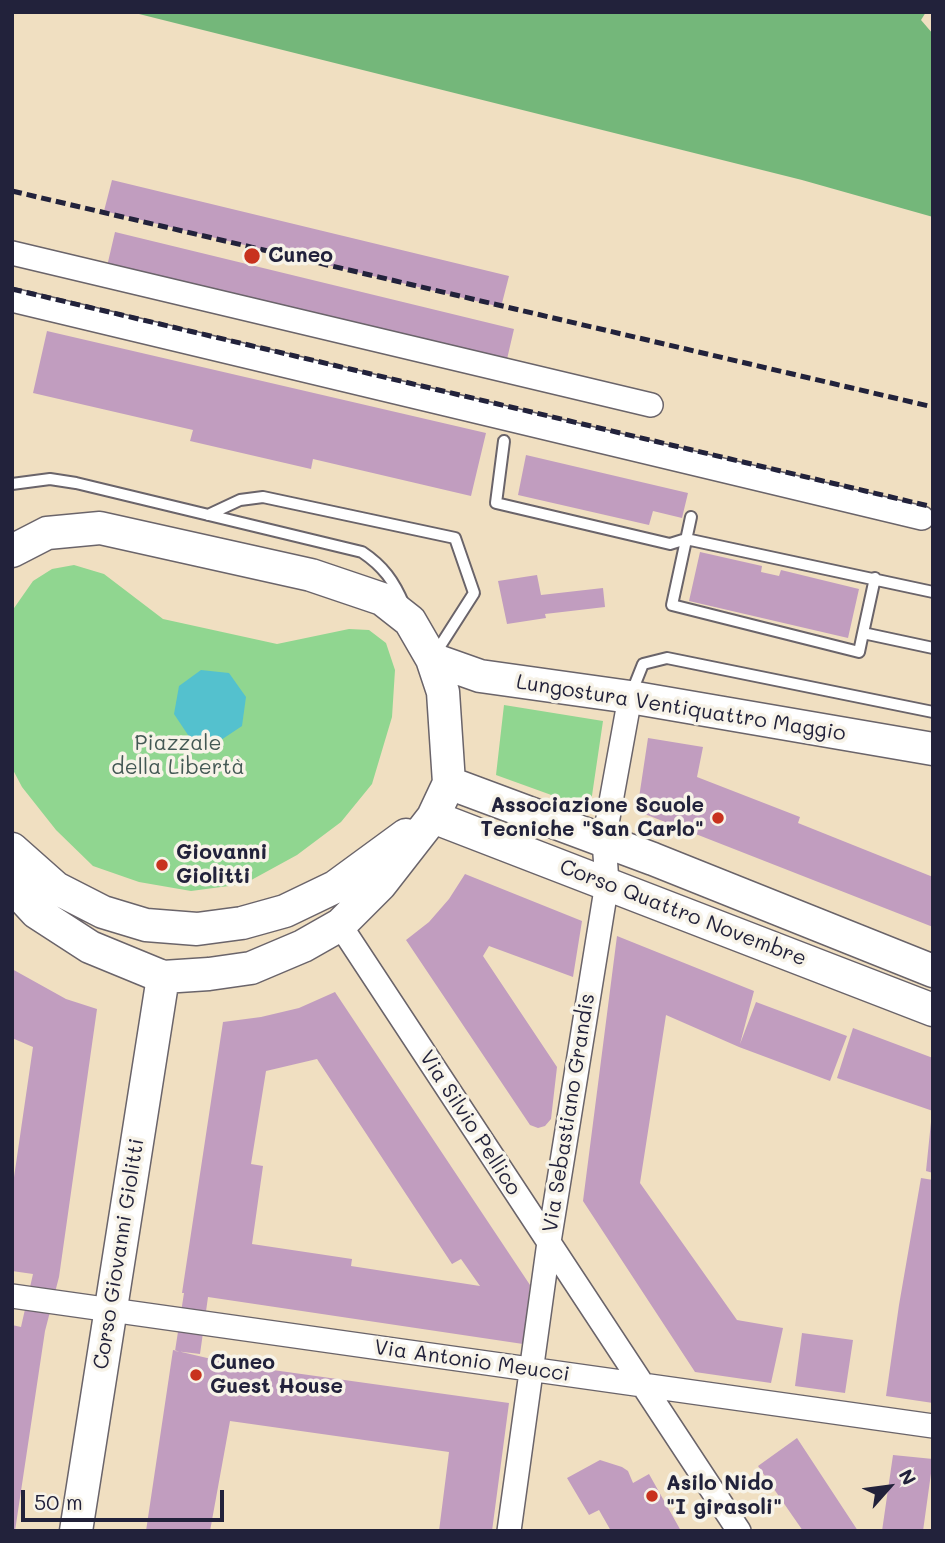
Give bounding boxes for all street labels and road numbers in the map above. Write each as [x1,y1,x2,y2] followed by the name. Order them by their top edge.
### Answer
[514,669,848,747] street label: Lungostura Ventiquattro Maggio
[556,854,810,972] street label: Corso Quattro Novembre
[538,992,600,1234] street label: Via Sebastiano Grandis
[414,1046,526,1200] street label: Via Silvio Pellico
[88,1137,150,1371] street label: Corso Giovanni Giolitti
[373,1335,571,1387] street label: Via Antonio Meucci

